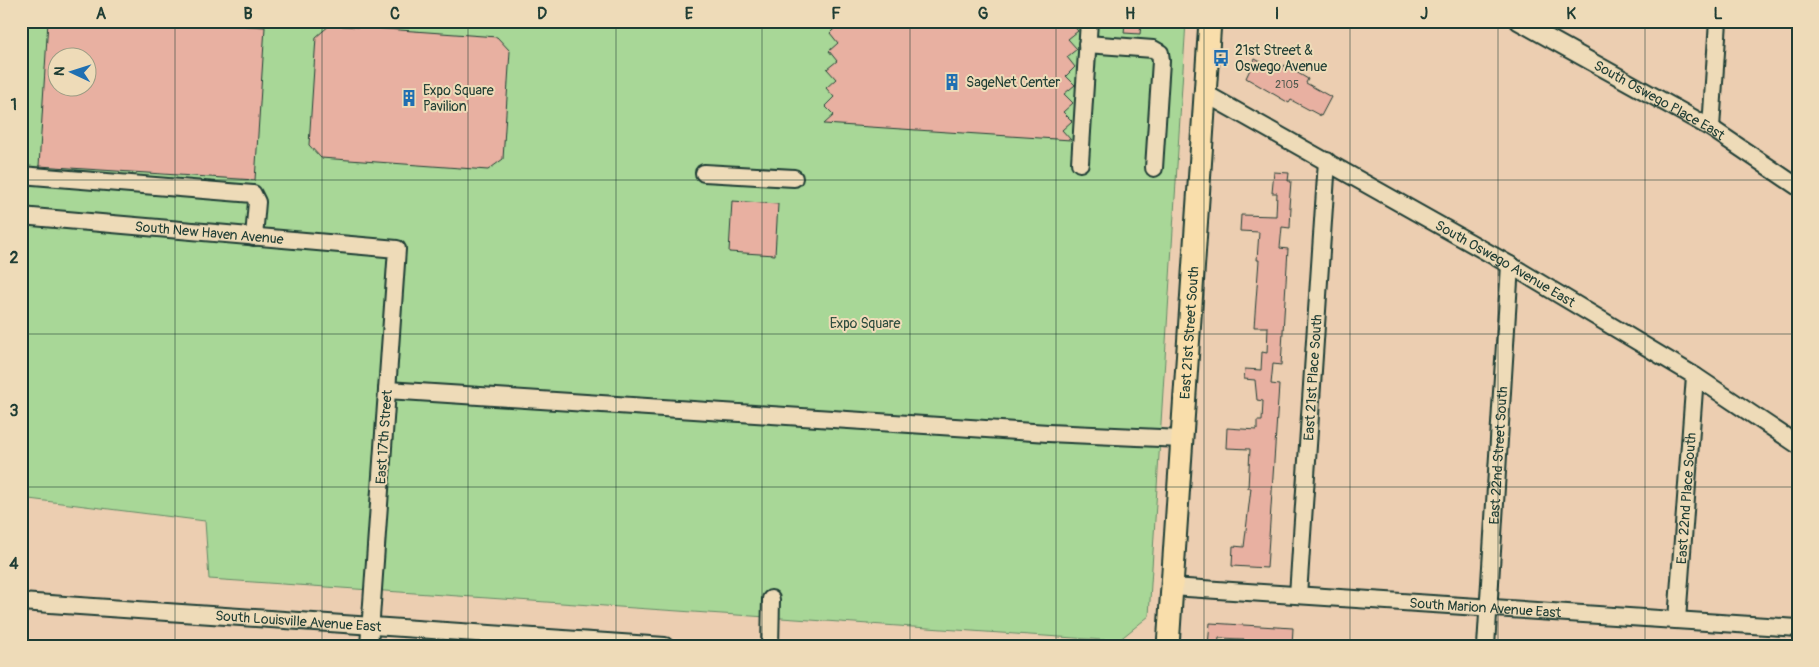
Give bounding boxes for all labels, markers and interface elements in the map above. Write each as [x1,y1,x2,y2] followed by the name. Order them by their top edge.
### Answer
[96,4,107,24] text: A
[243,4,253,24] text: B
[390,4,400,24] text: C
[537,4,547,24] text: D
[685,4,694,24] text: E
[831,4,841,24] text: F
[978,4,989,24] text: G
[1125,4,1135,24] text: H
[1275,4,1279,24] text: I
[1420,4,1428,24] text: J
[1566,4,1576,24] text: K
[1713,4,1723,24] text: L
[1235,42,1327,75] place label: 21st Street & Oswego Avenue
[48,48,98,98] north arrow
[1211,48,1231,68] bus stop icon: 21st Street & Oswego Avenue
[1591,56,1729,144] street label: South Oswego Place East
[51,66,68,76] text: N
[942,72,962,92] building icon: SageNet Center
[966,74,1060,91] place label: SageNet Center
[1275,78,1299,91] house number: 2105
[423,82,494,115] place label: Expo Square Pavilion
[399,88,419,108] building icon: Expo Square Pavilion
[11,95,17,115] text: 1
[1432,216,1579,311] street label: South Oswego Avenue East
[134,218,284,248] street label: South New Haven Avenue
[10,248,19,268] text: 2
[1176,266,1202,400] street label: East 21st Street South
[1300,314,1325,441] street label: East 21st Place South
[830,315,900,332] park label: Expo Square
[1485,386,1511,525] street label: East 22nd Street South
[372,389,396,485] street label: East 17th Street
[10,401,19,421] text: 3
[1673,432,1699,565] street label: East 22nd Place South
[9,554,19,574] text: 4
[1409,594,1562,621] street label: South Marion Avenue East
[215,607,382,635] street label: South Louisville Avenue East

